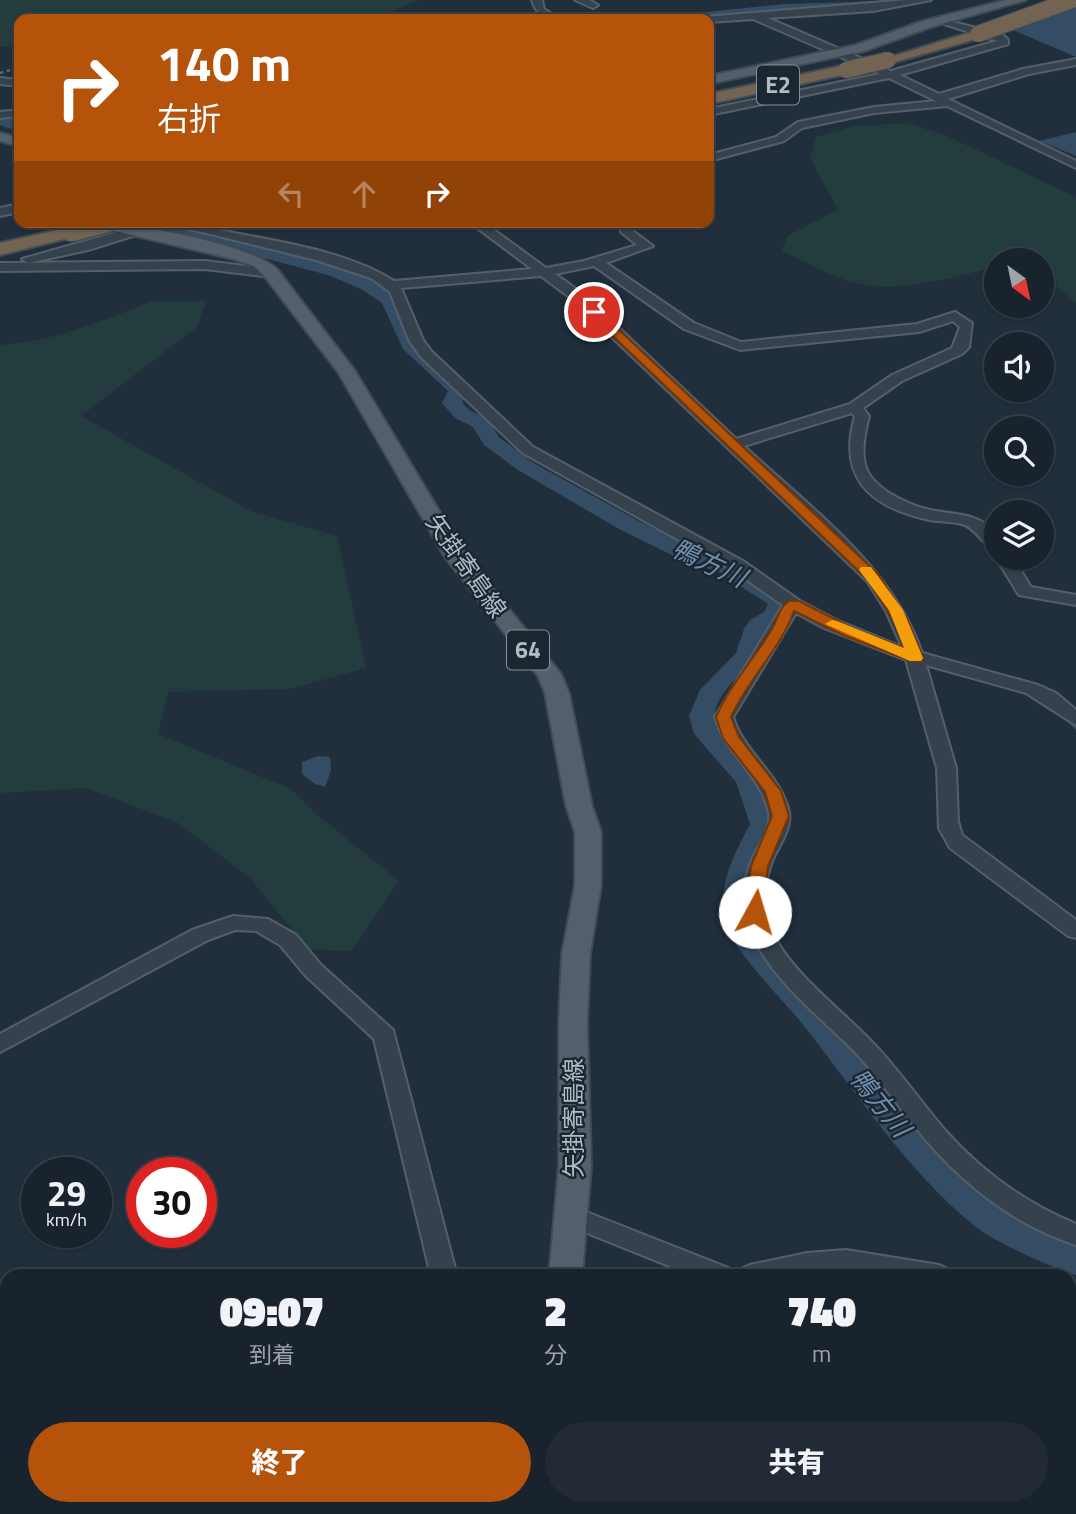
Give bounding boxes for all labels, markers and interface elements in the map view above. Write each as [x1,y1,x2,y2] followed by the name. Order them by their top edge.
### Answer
[157,25,291,100] text: 140 m
[42,42,133,133] icon: right
[757,66,799,104] road number: E2
[157,94,221,142] text: 右折
[272,175,310,213] icon: left
[345,175,383,213] icon: ahead
[418,175,456,213] icon: right
[984,248,1054,318] north arrow
[984,248,1054,570] map controls
[564,282,624,342] pin
[575,293,613,331] icon: arrive
[984,332,1054,402] button: sound
[984,416,1054,486] button: search
[984,500,1054,570] button: layers
[418,506,516,625] street label: 矢掛寄島線
[666,528,756,598] water label: 鴨方川
[507,630,549,670] road number: 64
[718,875,792,949] position arrow
[555,1058,591,1178] street label: 矢掛寄島線
[841,1060,922,1148] water label: 鴨方川
[126,1157,217,1248] speed limit sign: 30
[47,1166,86,1220] text: 29
[46,1206,87,1233] text: km/h
[220,1278,324,1342] text: 09:07
[544,1278,567,1342] text: 2
[787,1278,856,1342] text: 740
[812,1336,831,1371] text: m
[249,1337,295,1372] text: 到着
[544,1337,567,1372] text: 分
[28,1422,531,1502] button: 終了
[545,1422,1048,1502] button: 共有

